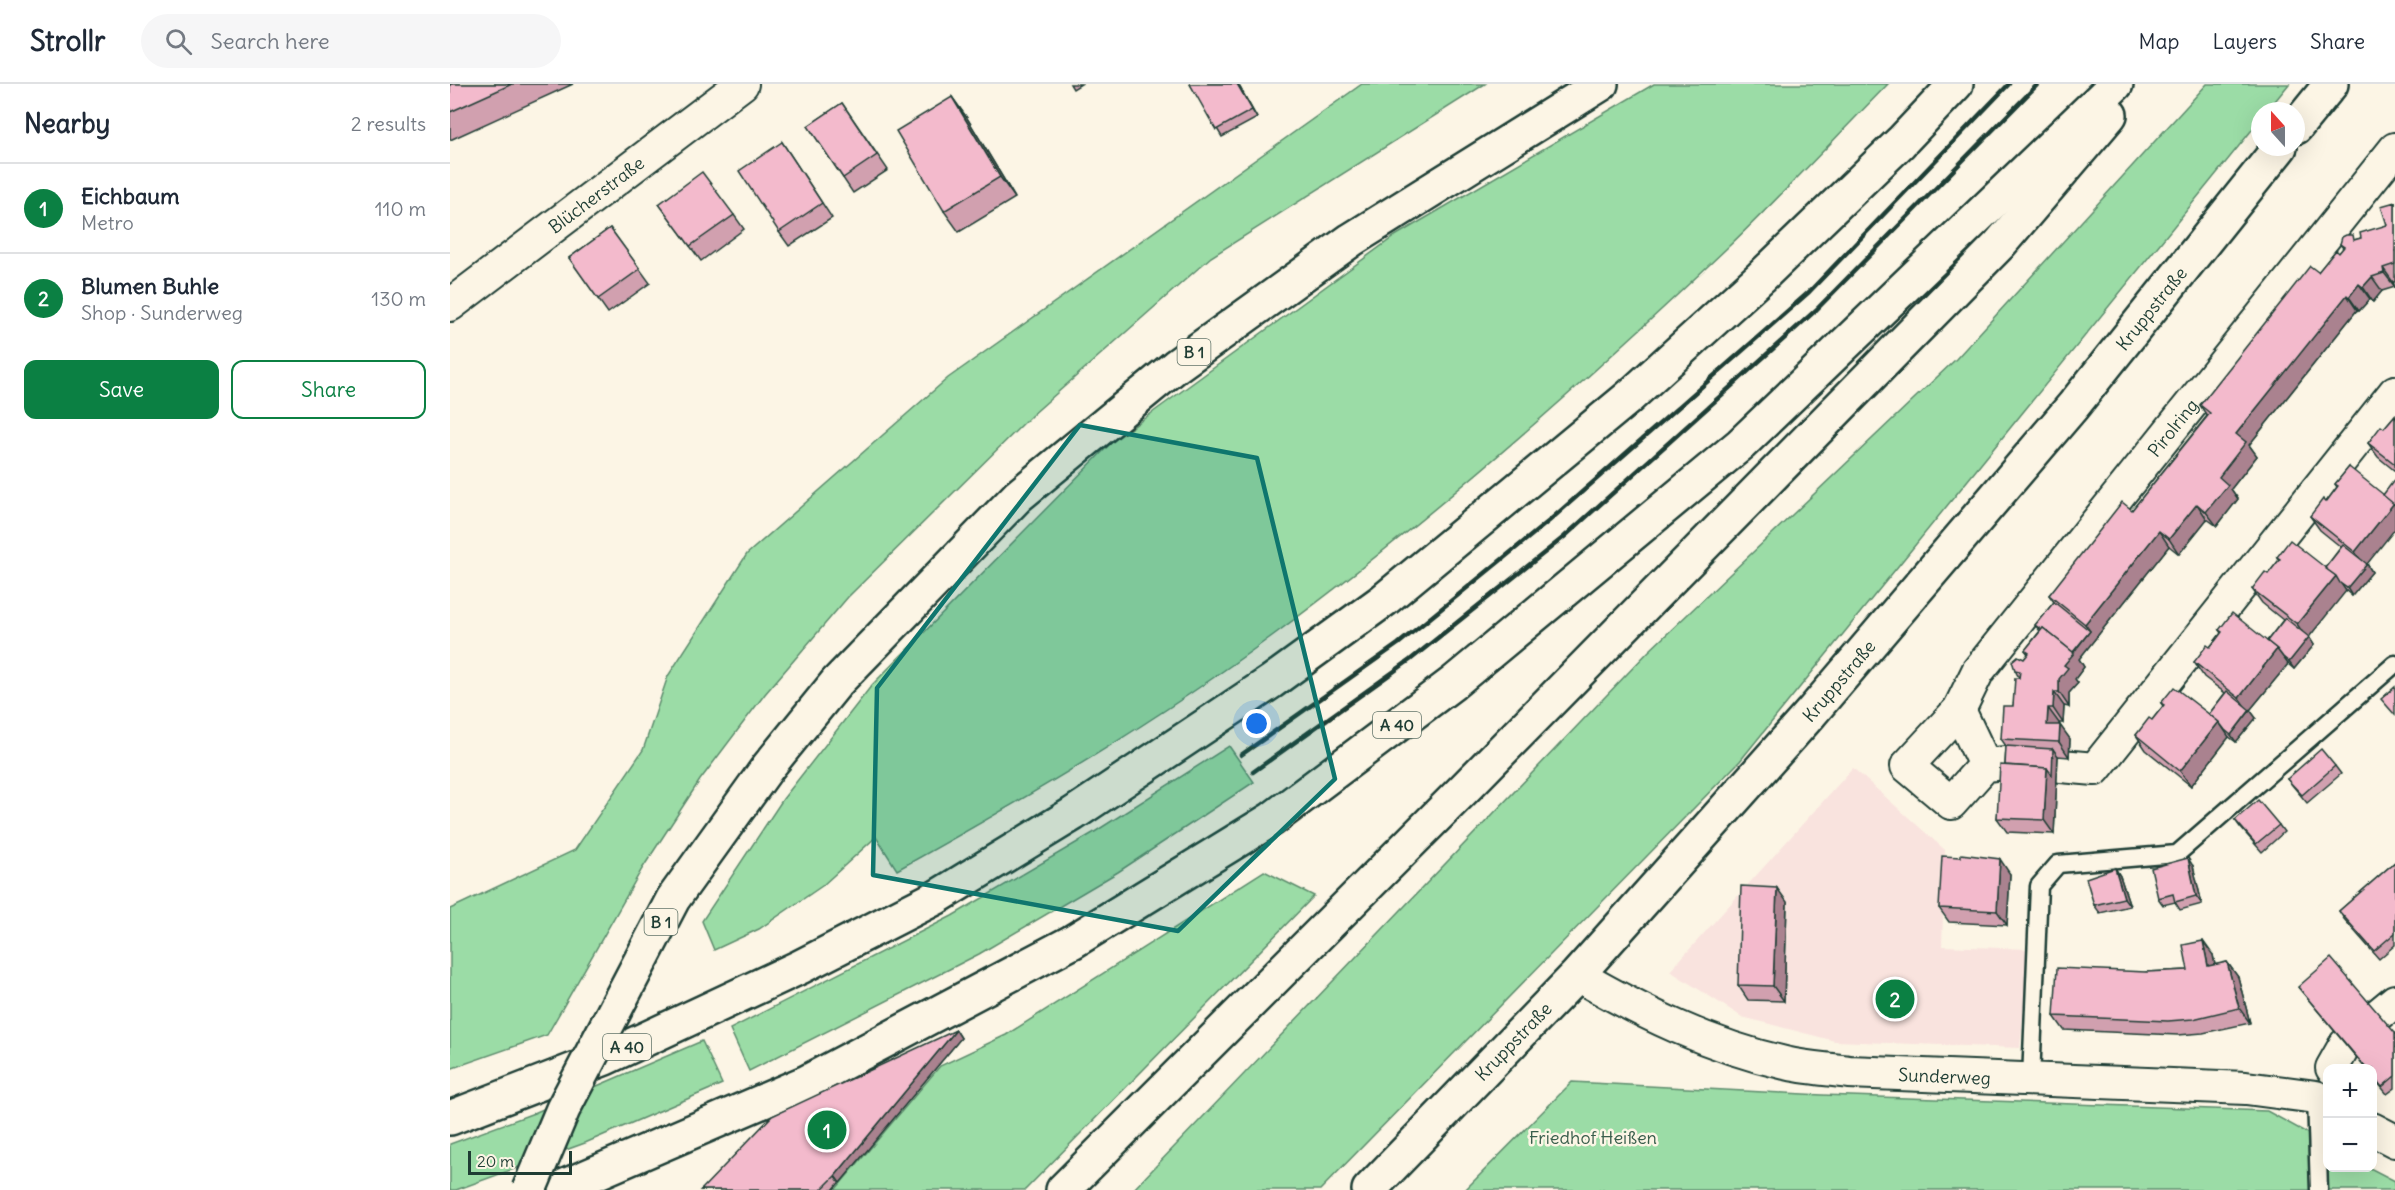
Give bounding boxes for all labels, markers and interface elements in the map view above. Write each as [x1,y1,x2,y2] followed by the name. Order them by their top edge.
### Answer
[141,14,561,68] search box
[30,23,105,59] text: Strollr
[162,25,195,58] icon: search
[210,27,330,55] text: Search here
[2139,28,2179,55] text: Map
[2212,28,2277,55] text: Layers
[2310,28,2365,55] text: Share
[2251,102,2305,156] north arrow
[24,107,110,140] text: Nearby
[351,111,426,136] text: 2 results
[543,151,648,238] street label: Blücherstraße
[81,182,180,210] text: Eichbaum
[40,196,47,221] text: 1
[375,196,426,221] text: 110 m
[81,210,134,235] text: Metro
[2111,262,2191,355] street label: Kruppstraße
[81,272,219,300] text: Blumen Buhle
[38,286,49,311] text: 2
[371,286,426,311] text: 130 m
[81,300,243,325] text: Shop · Sunderweg
[1178,339,1210,365] road number: B 1
[24,360,219,419] button: Save
[231,360,426,419] button: Share
[2142,394,2203,461] street label: Pirolring
[1797,635,1880,726] street label: Kruppstraße
[1242,709,1271,738] your location
[1373,712,1421,738] road number: A 40
[644,909,678,935] road number: B 1
[1876,976,1914,1022] pin: 2
[1470,997,1556,1085] street label: Kruppstraße
[603,1034,651,1060] road number: A 40
[1898,1062,1991,1089] street label: Sunderweg
[2323,1064,2377,1172] map controls
[2323,1064,2377,1118] button: +
[808,1108,847,1152] pin: 1
[2323,1118,2377,1172] button: −
[1529,1126,1657,1149] park label: Friedhof Heißen
[468,1148,572,1176] scale bar
[477,1151,514,1171] text: 20 m

